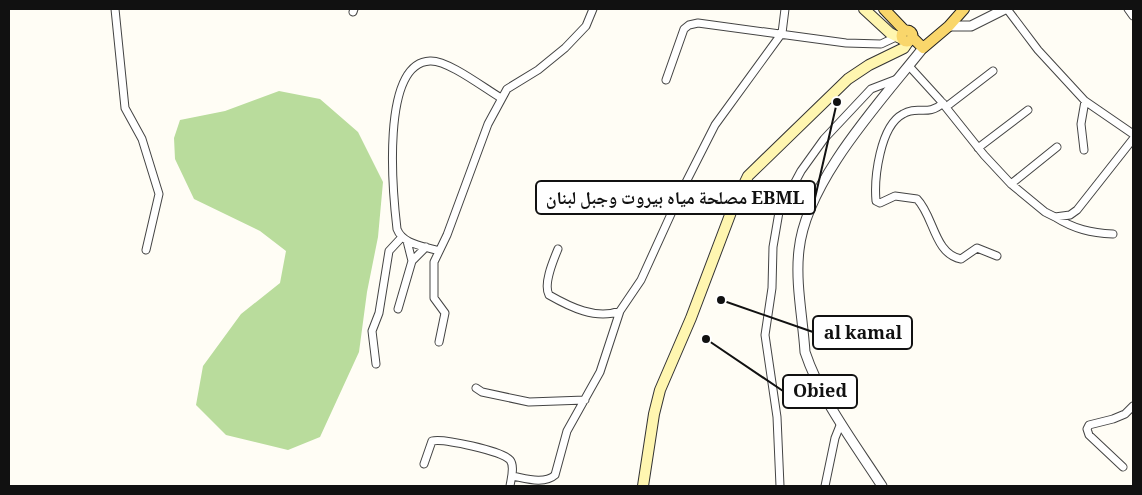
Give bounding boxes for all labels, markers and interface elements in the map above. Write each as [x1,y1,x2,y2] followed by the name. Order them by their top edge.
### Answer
[536,181,815,214] callout: مصلحة مياه بيروت وجبل لبنان EBML
[546,185,805,215] text: مصلحة مياه بيروت وجبل لبنان EBML
[813,316,912,349] callout: al kamal
[824,320,903,350] text: al kamal
[783,375,857,408] callout: Obied
[793,378,847,408] text: Obied

